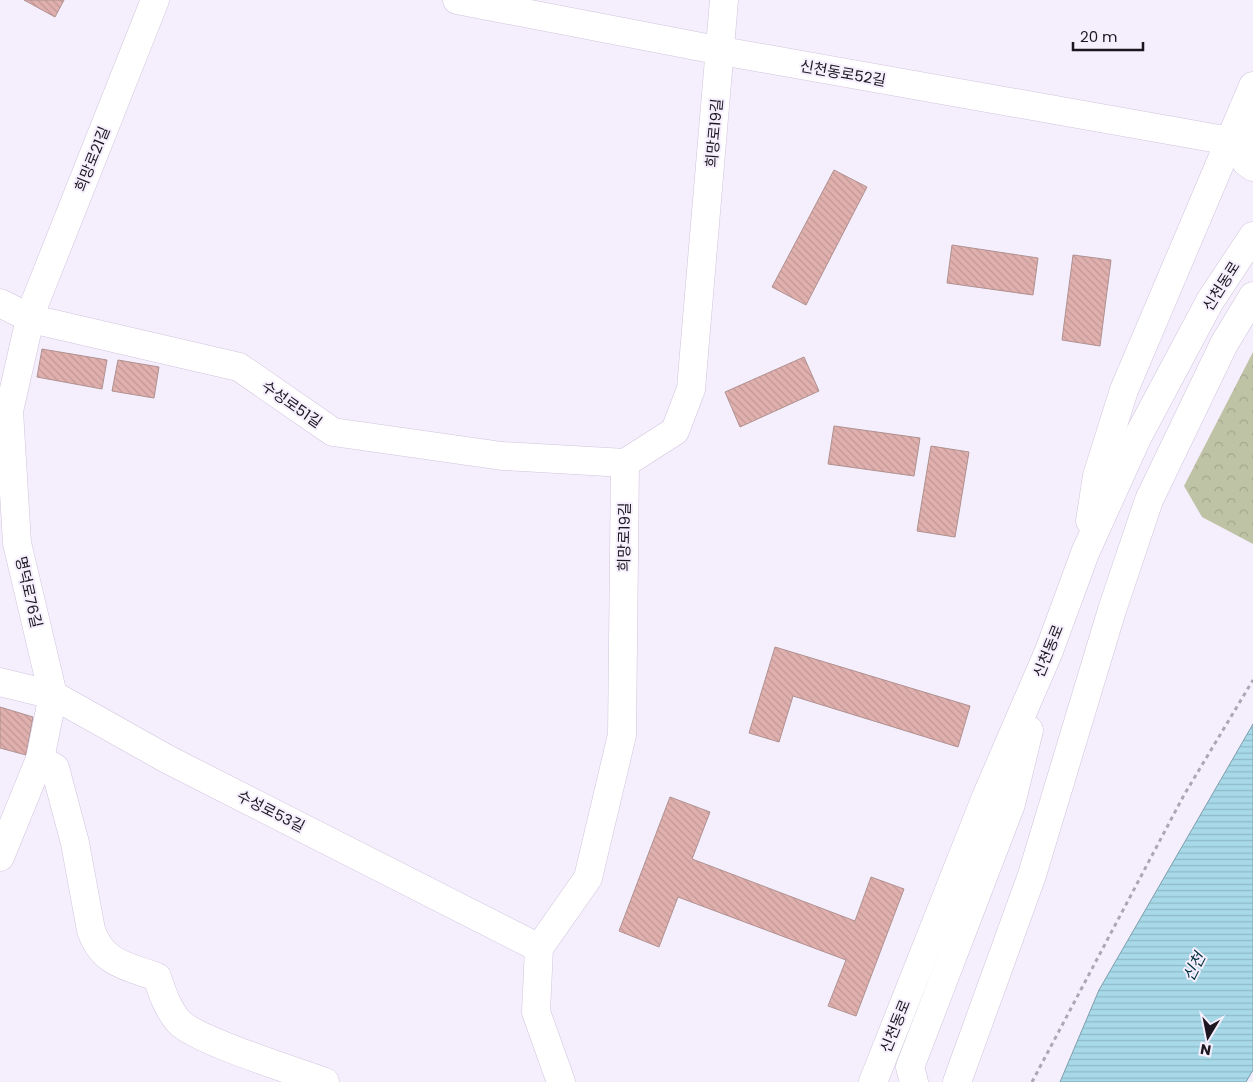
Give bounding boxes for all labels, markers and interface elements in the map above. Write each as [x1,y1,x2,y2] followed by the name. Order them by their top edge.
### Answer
[1073,20,1143,52] scale bar
[1080,26,1118,47] text: 20 m
[798,55,888,91] street label: 신천동로52길
[701,97,727,169] street label: 희망로19길
[69,123,115,195] street label: 희망로21길
[1197,257,1245,315] street label: 신천동로
[258,375,326,433] street label: 수성로51길
[613,502,635,572] street label: 희망로19길
[11,554,47,630] street label: 명덕로76길
[1028,621,1068,681] street label: 신천동로
[234,785,308,837] street label: 수성로53길
[1177,947,1212,985] water label: 신천
[875,996,915,1056] street label: 신천동로
[1183,1012,1233,1062] north arrow
[1199,1039,1213,1061] text: N

